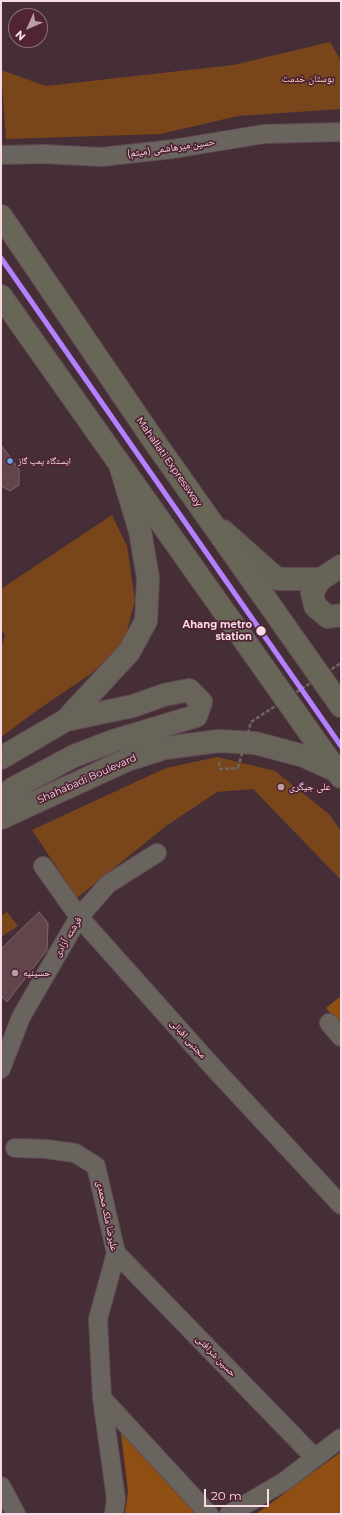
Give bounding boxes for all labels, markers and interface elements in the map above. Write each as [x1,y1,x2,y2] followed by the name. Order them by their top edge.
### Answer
[8,8,48,48] north arrow
[12,28,28,44] text: N
[282,73,334,85] park label: بوستان خدمت
[126,136,216,160] street label: حسین میرهاشمی (میثم)
[133,415,205,509] street label: Mahallati Expressway
[5,456,15,466] marker: ایستگاه پمپ گاز
[18,456,71,466] place label: ایستگاه پمپ گاز
[183,619,252,642] place label: Ahang metro station
[254,624,268,638] marker: Ahang metro station
[36,752,138,806] street label: Shahabadi Boulevard
[289,781,331,793] place label: علی جیگری
[276,782,286,792] marker: علی جیگری
[51,915,85,959] street label: فرشته آزادی
[23,967,51,979] place label: حسینیه
[10,968,20,978] marker: حسینیه
[167,1017,209,1061] street label: مجتبی اقبالی
[94,1180,120,1252] street label: علیرضا ملک محمدی
[193,1333,239,1379] street label: حسین شرافتی
[206,1481,271,1507] scale bar
[211,1488,242,1503] text: 20 m

